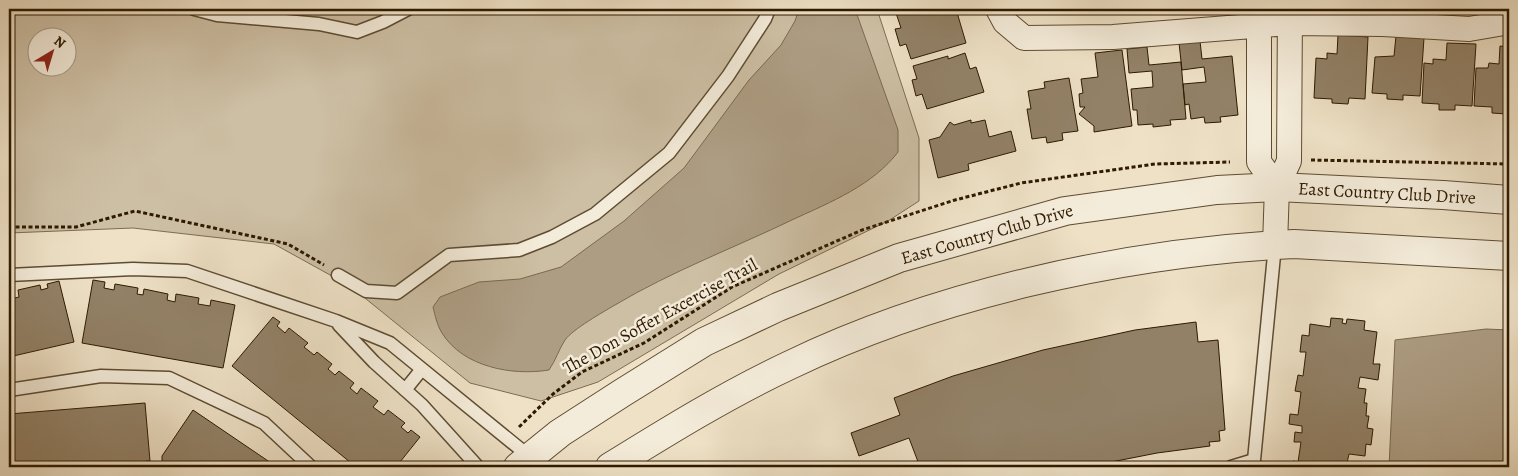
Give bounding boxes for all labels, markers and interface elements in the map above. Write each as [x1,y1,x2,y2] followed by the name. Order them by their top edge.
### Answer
[28,28,78,78] north arrow
[50,32,70,53] text: N
[1297,176,1477,210] street label: East Country Club Drive
[898,198,1076,270] street label: East Country Club Drive
[559,252,762,379] street label: The Don Soffer Excercise Trail

